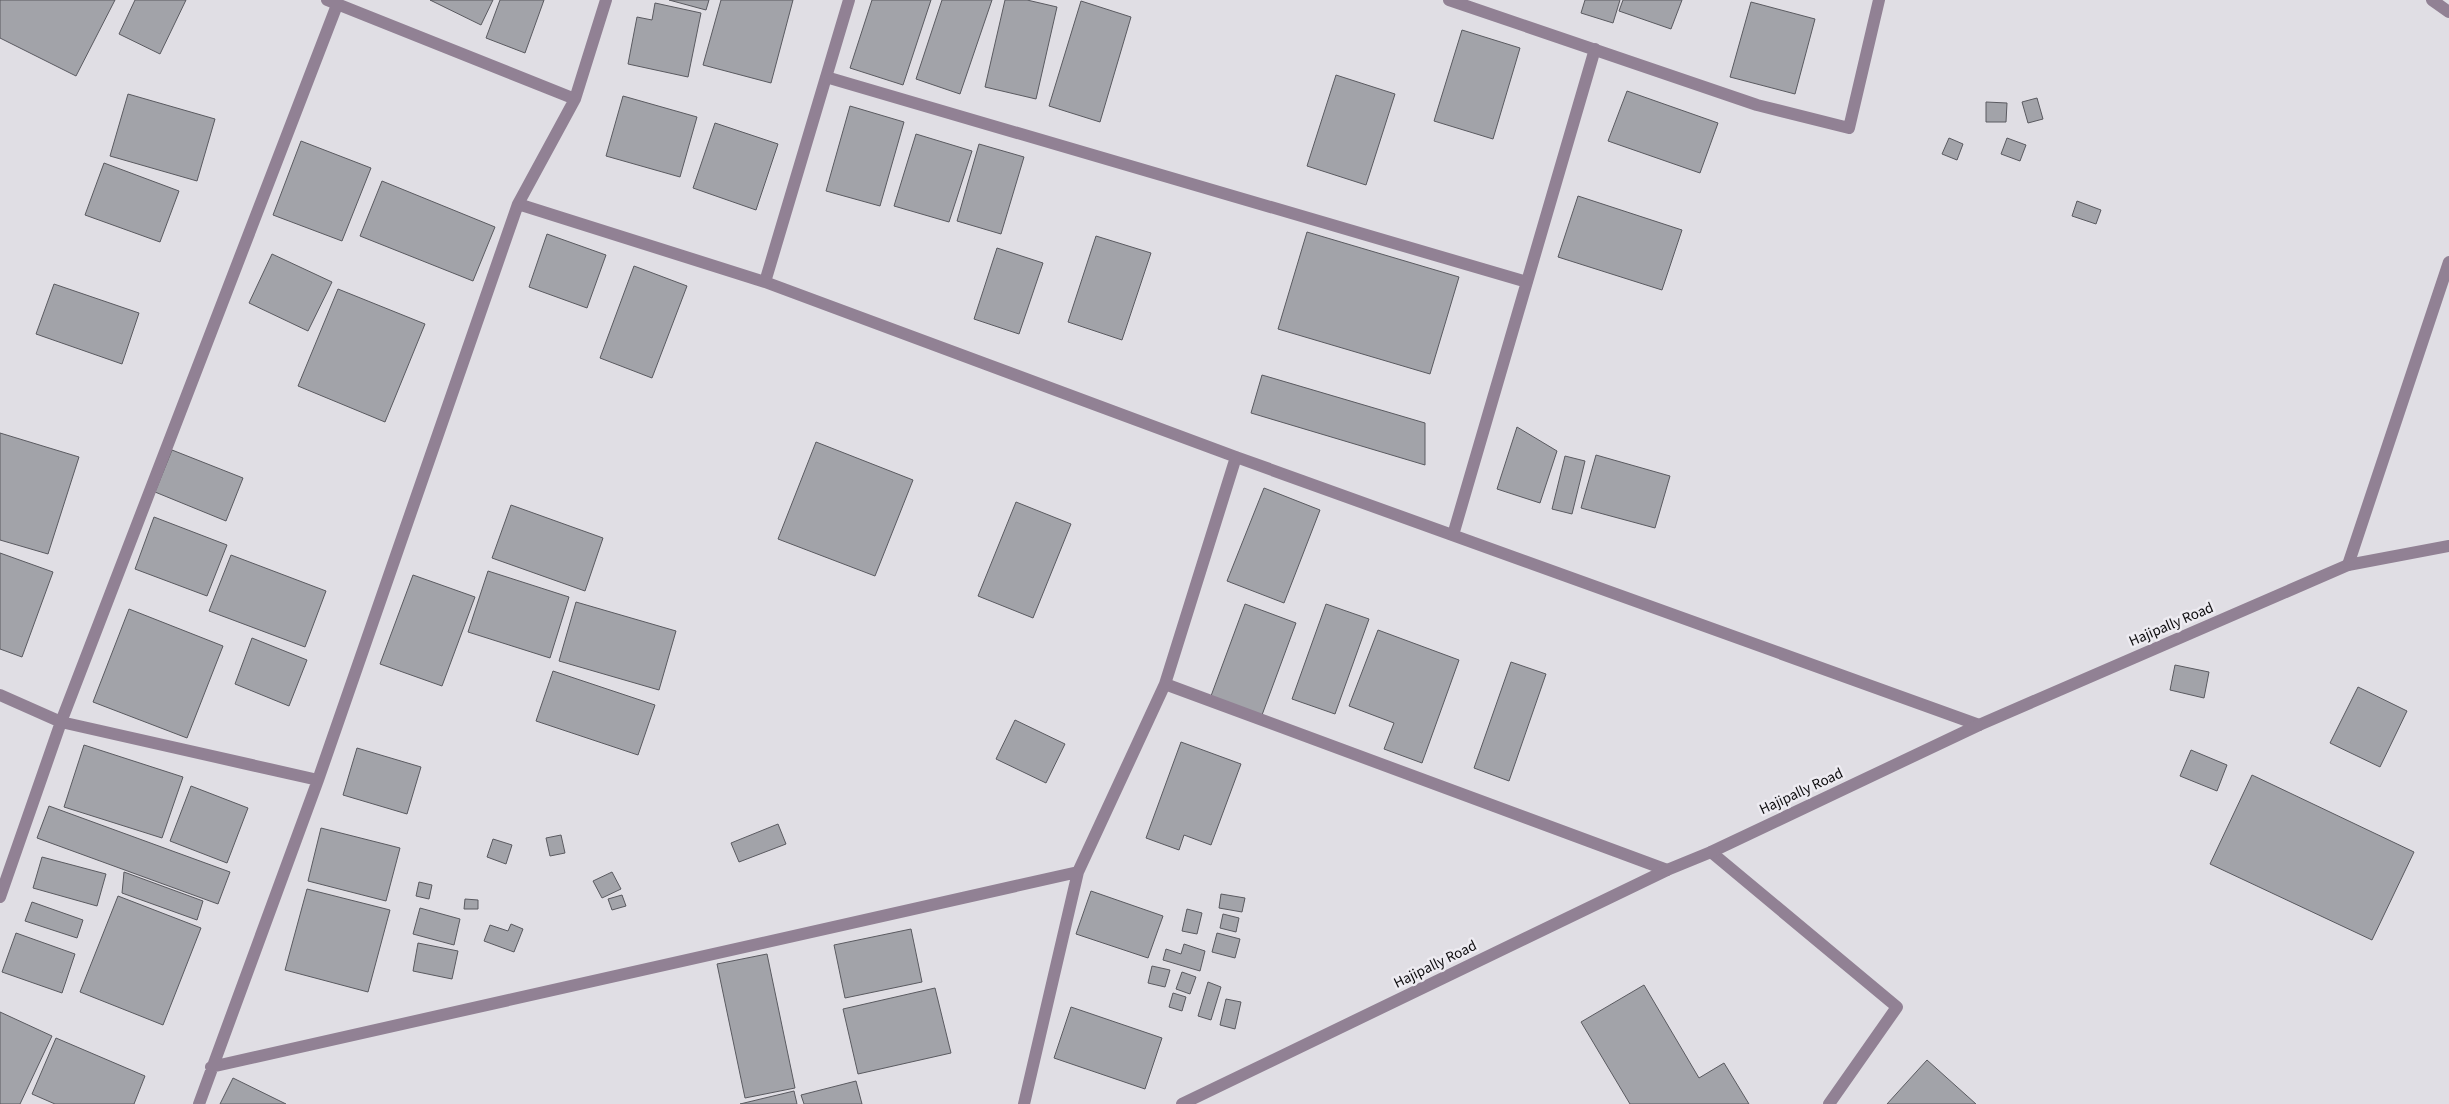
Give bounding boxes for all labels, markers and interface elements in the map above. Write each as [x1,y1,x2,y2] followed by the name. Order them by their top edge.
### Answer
[2126,597,2217,652] street label: Hajipally Road
[1756,763,1847,820] street label: Hajipally Road
[1390,935,1480,994] street label: Hajipally Road

